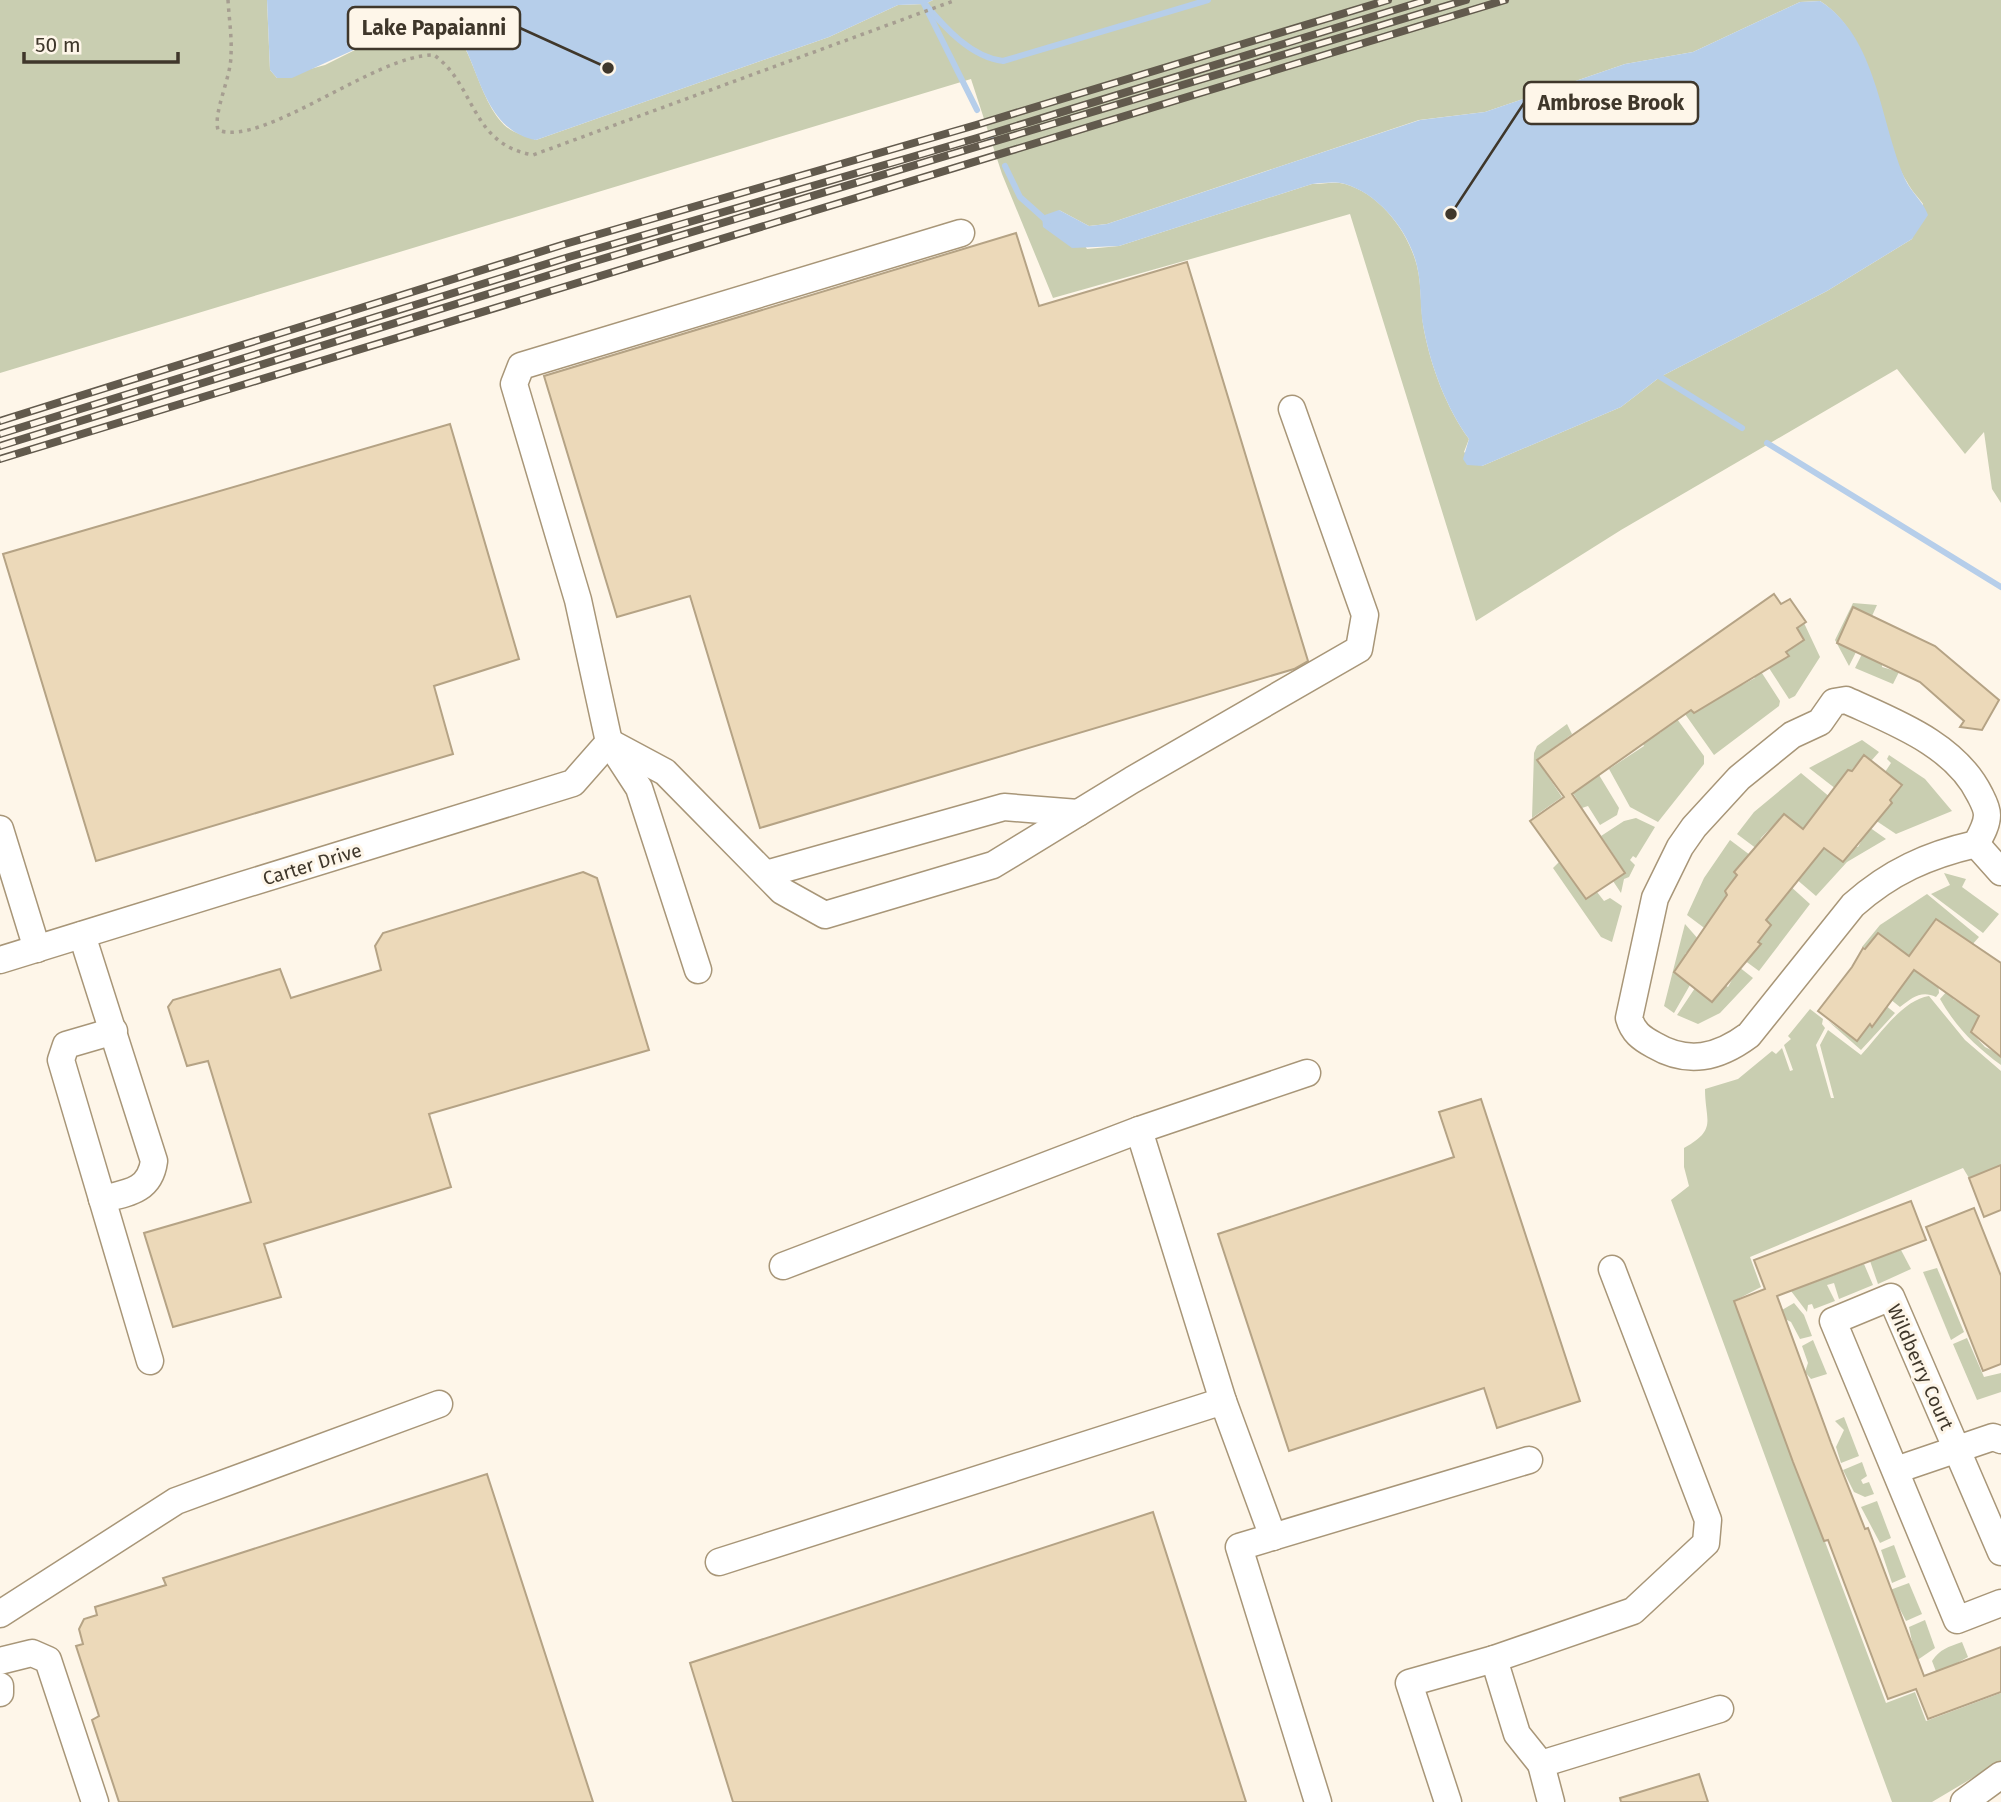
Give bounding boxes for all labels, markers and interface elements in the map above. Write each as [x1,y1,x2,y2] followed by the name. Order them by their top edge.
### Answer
[348,7,520,49] callout: Lake Papaianni
[362,15,506,41] text: Lake Papaianni
[24,21,178,65] scale bar
[35,32,81,58] text: 50 m
[1524,82,1698,124] callout: Ambrose Brook
[1537,90,1685,116] text: Ambrose Brook
[260,839,364,890] street label: Carter Drive
[1883,1301,1959,1434] street label: Wildberry Court

